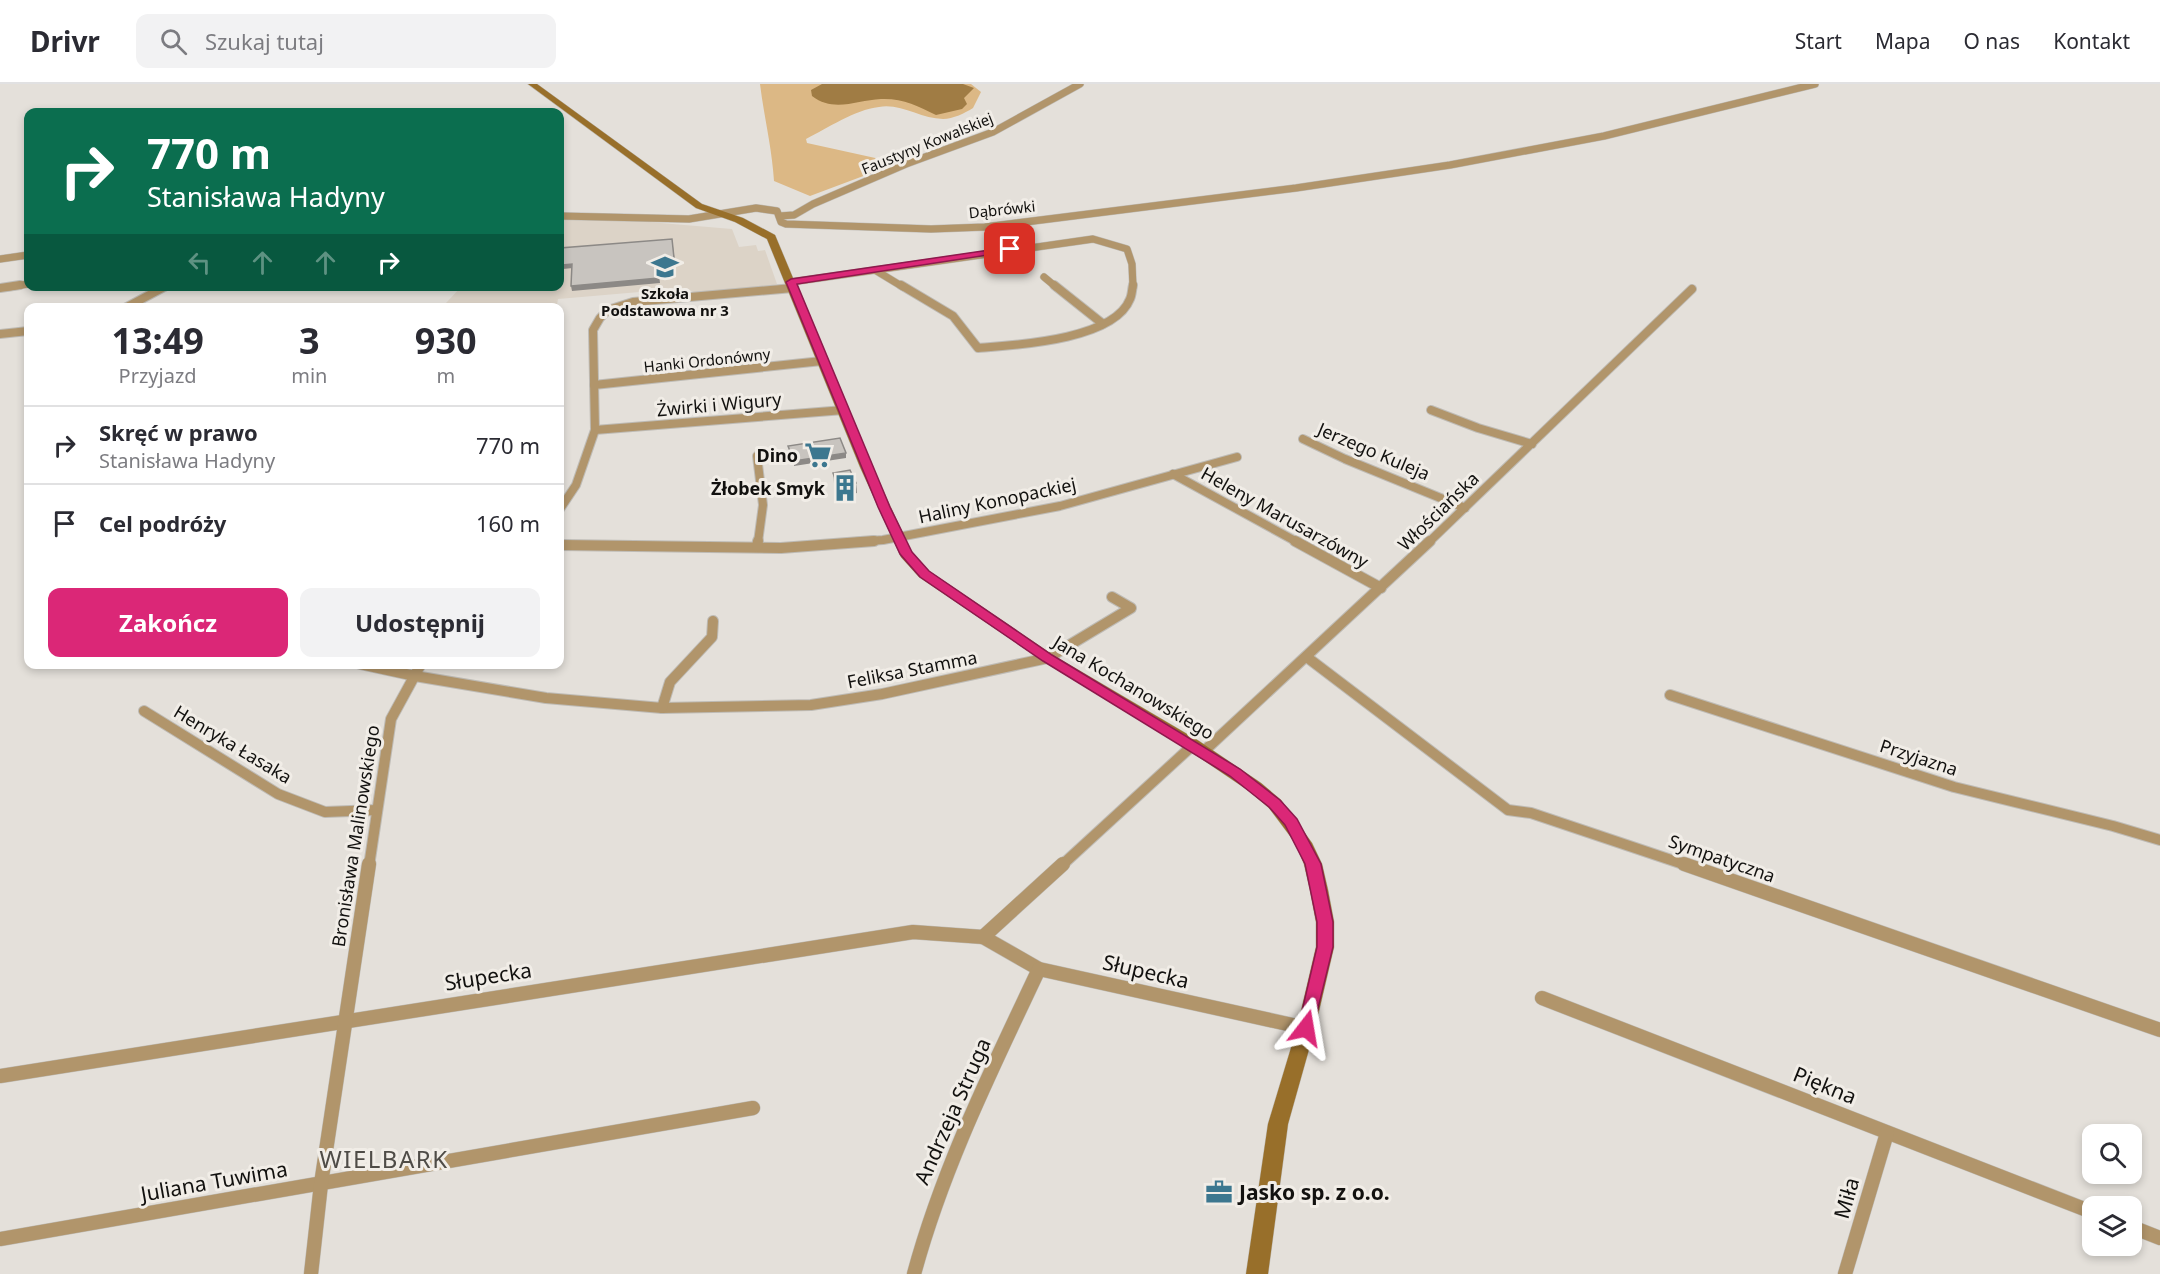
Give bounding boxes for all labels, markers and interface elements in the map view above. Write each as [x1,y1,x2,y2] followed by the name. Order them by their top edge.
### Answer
[136,14,556,68] search box
[30,22,100,60] text: Drivr
[157,25,190,58] icon: search
[205,26,324,56] text: Szukaj tutaj
[1795,27,1842,55] text: Start
[1875,27,1930,55] text: Mapa
[1963,27,2020,55] text: O nas
[2053,27,2130,55] text: Kontakt
[858,107,996,179] street label: Faustyny Kowalskiej
[147,124,271,181] text: 770 m
[48,132,126,210] icon: right
[147,178,385,215] text: Stanisława Hadyny
[968,196,1036,222] street label: Dąbrówki
[984,223,1035,274] pin
[993,232,1026,265] icon: arrive
[183,246,216,279] icon: left
[246,246,279,279] icon: ahead
[309,246,342,279] icon: ahead
[372,246,405,279] icon: right
[650,252,680,282] school or university icon: Szkoła Podstawowa nr 3
[601,283,729,320] place label: Szkoła Podstawowa nr 3
[111,316,204,365] text: 13:49
[299,316,320,365] text: 3
[415,316,477,365] text: 930
[643,343,772,377] street label: Hanki Ordonówny
[119,362,197,389] text: Przyjazd
[291,362,327,389] text: min
[436,362,455,389] text: m
[656,387,783,421] street label: Żwirki i Wigury
[1312,416,1434,485] street label: Jerzego Kuleja
[99,417,258,447] text: Skręć w prawo
[48,429,81,462] icon: right
[476,430,540,460] text: 770 m
[803,440,833,470] supermarket icon: Dino
[756,443,798,467] place label: Dino
[99,447,275,474] text: Stanisława Hadyny
[1197,461,1374,573] street label: Heleny Marusarzówny
[1392,466,1484,556] street label: Włościańska
[916,472,1078,528] street label: Haliny Konopackiej
[830,473,860,503] building icon: Żłobek Smyk
[711,476,826,500] place label: Żłobek Smyk
[48,507,81,540] icon: arrive
[99,508,226,538] text: Cel podróży
[476,508,540,538] text: 160 m
[48,588,288,657] button: Zakończ
[300,588,540,657] button: Udostępnij
[1047,628,1219,745] street label: Jana Kochanowskiego
[845,645,979,693] street label: Feliksa Stamma
[170,699,296,789] street label: Henryka Łasaka
[326,723,384,949] street label: Bronisława Malinowskiego
[1877,733,1961,781] street label: Przyjazna
[1666,829,1778,887] street label: Sympatyczna
[1100,947,1192,995] street label: Słupecka
[442,955,534,997] street label: Słupecka
[1274,996,1338,1060] position arrow
[907,1033,997,1189] street label: Andrzeja Struga
[1789,1060,1861,1110] street label: Piękna
[2082,1124,2142,1256] map controls
[2082,1124,2142,1184] button: search
[319,1142,449,1175] district label: WIELBARK
[136,1154,290,1208] street label: Juliana Tuwima
[1827,1174,1865,1222] street label: Miła
[1204,1177,1234,1207] office icon: Jasko sp. z o.o.
[1237,1178,1390,1206] place label: Jasko sp. z o.o.
[2082,1196,2142,1256] button: layers

